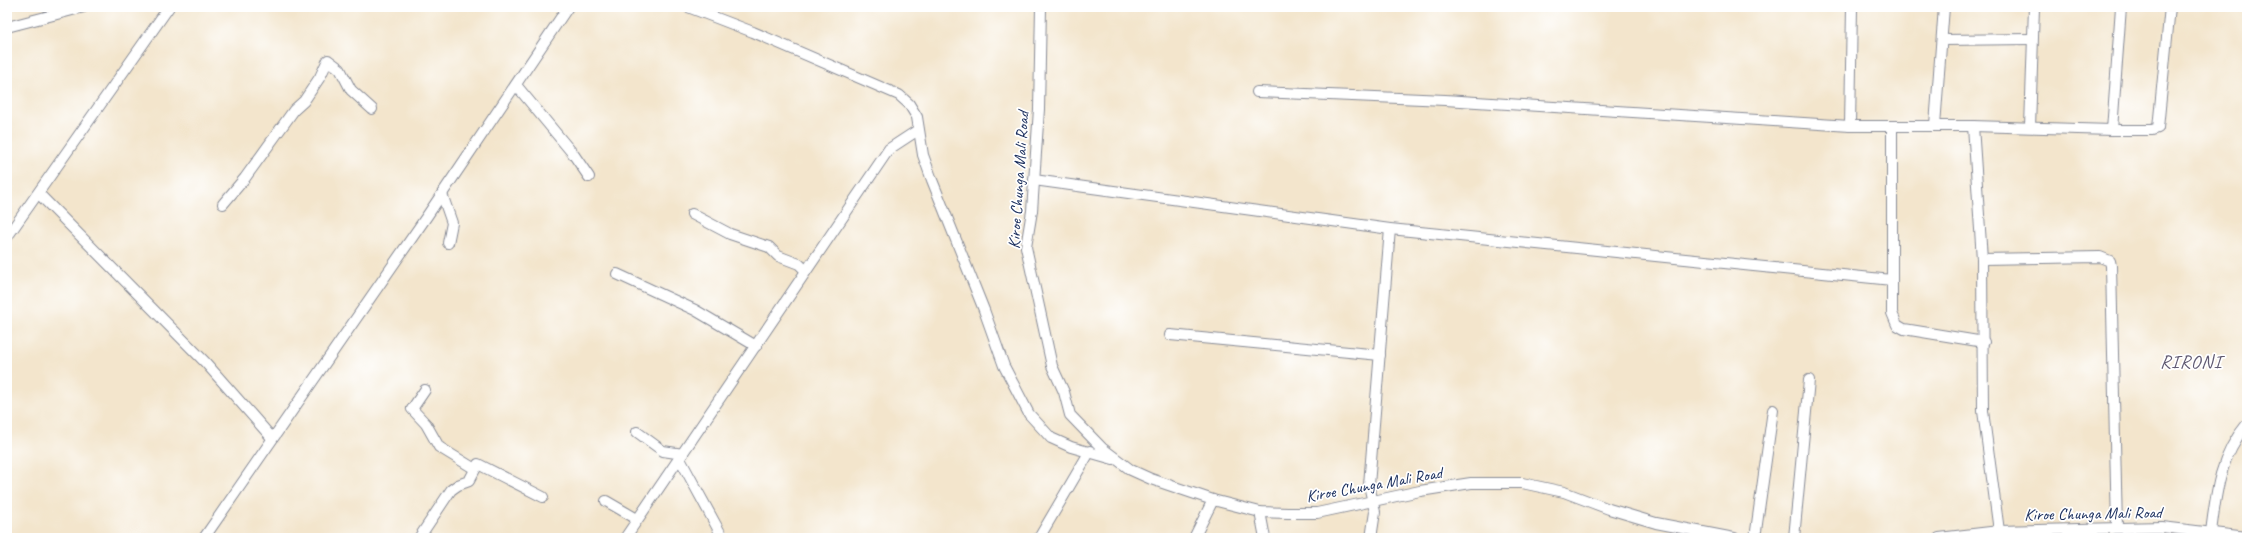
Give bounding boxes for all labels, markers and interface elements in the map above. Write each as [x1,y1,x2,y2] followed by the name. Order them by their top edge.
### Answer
[1003,108,1034,250] street label: Kiroe Chunga Mali Road
[2160,350,2226,374] district label: RIRONI
[1304,462,1446,507] street label: Kiroe Chunga Mali Road
[2024,502,2164,525] street label: Kiroe Chunga Mali Road

